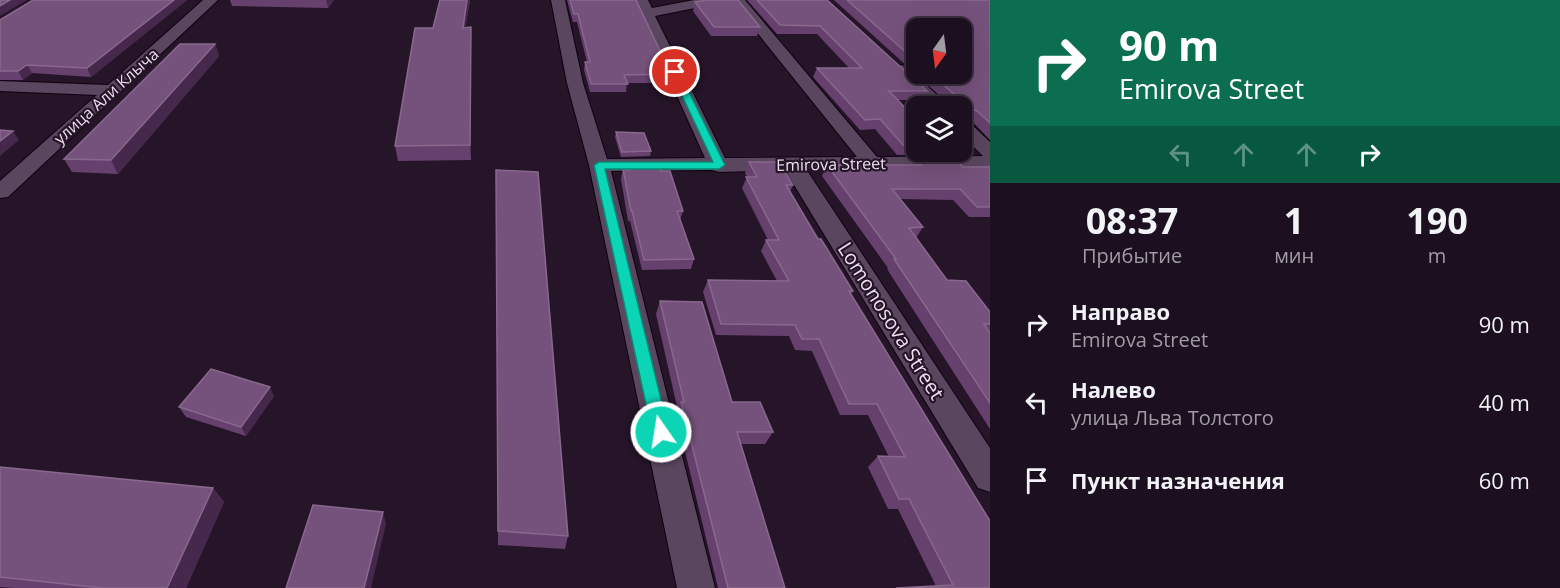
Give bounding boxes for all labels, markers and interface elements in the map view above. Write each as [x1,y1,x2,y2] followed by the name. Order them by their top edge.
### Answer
[1119,16,1219,73] text: 90 m
[906,18,972,84] north arrow
[906,18,972,162] map controls
[1020,24,1098,102] icon: right
[49,43,163,149] street label: улица Али Клыча
[649,46,700,97] pin
[658,55,691,88] icon: arrive
[1119,70,1304,107] text: Emirova Street
[906,96,972,162] button: layers
[1164,138,1197,171] icon: left
[1227,138,1260,171] icon: ahead
[1290,138,1323,171] icon: ahead
[1353,138,1386,171] icon: right
[776,152,886,176] street label: Emirova Street
[1086,196,1178,245] text: 08:37
[1284,196,1304,245] text: 1
[1406,196,1468,245] text: 190
[832,237,951,405] street label: Lomonosova Street
[1082,242,1182,269] text: Прибытие
[1274,242,1314,269] text: мин
[1428,242,1446,269] text: m
[1071,296,1170,326] text: Направо
[1020,308,1053,341] icon: right
[1479,309,1530,339] text: 90 m
[1071,326,1208,353] text: Emirova Street
[1071,374,1156,404] text: Налево
[1020,386,1053,419] icon: left
[1479,387,1530,417] text: 40 m
[629,400,693,464] position arrow
[1071,404,1274,431] text: улица Льва Толстого
[1020,464,1053,497] icon: arrive
[1071,465,1285,495] text: Пункт назначения
[1479,465,1530,495] text: 60 m

